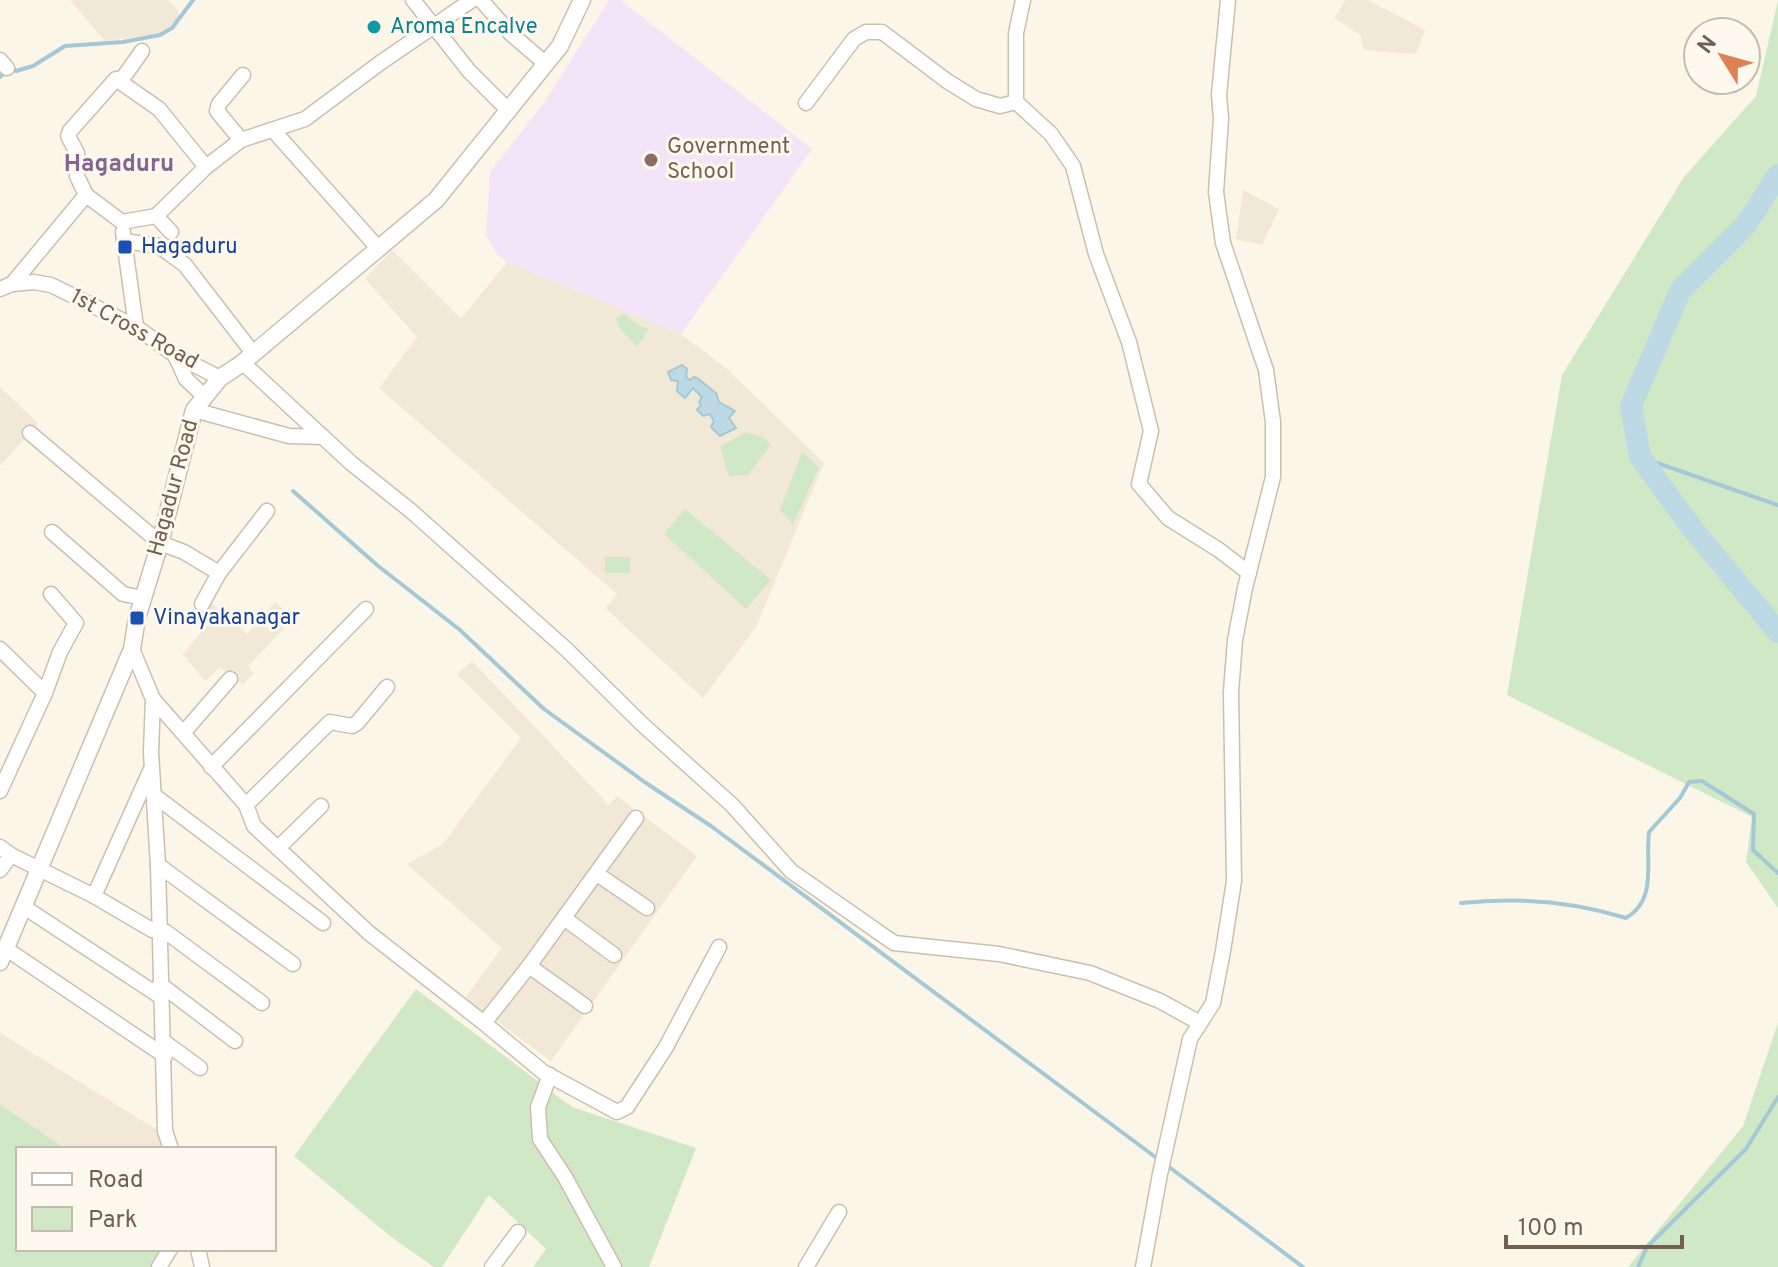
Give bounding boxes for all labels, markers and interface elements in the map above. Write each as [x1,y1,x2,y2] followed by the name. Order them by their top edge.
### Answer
[390,14,538,41] place label: Aroma Encalve
[1682,16,1762,96] north arrow
[365,18,383,36] marker: Aroma Encalve
[1692,31,1724,60] text: N
[667,134,790,186] place label: Government School
[64,150,174,180] district label: Hagaduru
[642,151,660,169] marker: Government School
[141,234,238,261] place label: Hagaduru
[116,238,134,256] marker: Hagaduru
[65,284,203,376] street label: 1st Cross Road
[143,417,205,559] street label: Hagadur Road
[153,605,301,632] place label: Vinayakanagar
[128,609,146,627] marker: Vinayakanagar
[16,1147,276,1251] legend
[88,1166,144,1196] text: Road
[1506,1199,1682,1249] scale bar
[88,1206,138,1236] text: Park
[1518,1214,1584,1244] text: 100 m

